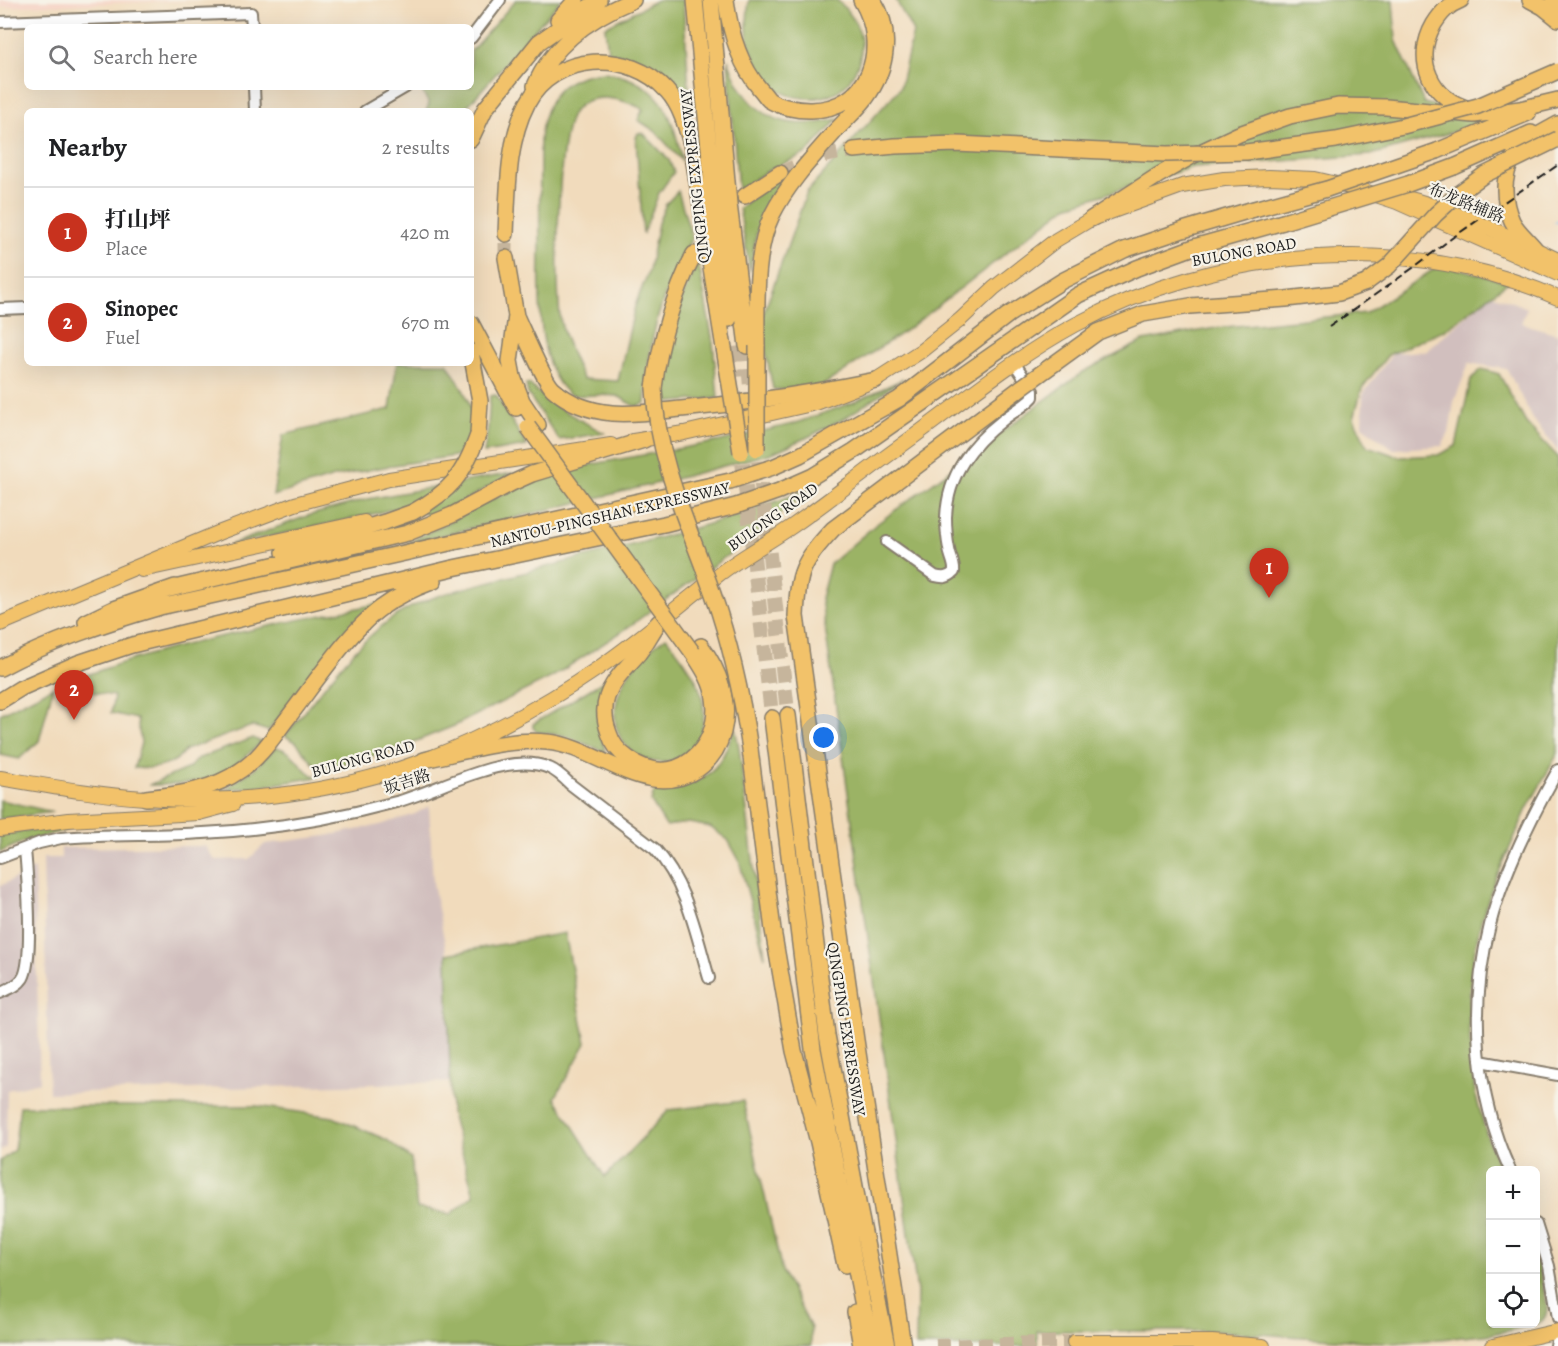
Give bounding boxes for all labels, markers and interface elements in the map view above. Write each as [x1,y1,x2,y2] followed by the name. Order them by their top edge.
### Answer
[24,24,474,90] search box
[45,41,78,74] icon: search
[93,42,198,72] text: Search here
[675,87,715,264] street label: QINGPING EXPRESSWAY
[48,130,127,165] text: Nearby
[382,134,450,161] text: 2 results
[1425,178,1507,228] street label: 布龙路辅路
[105,205,171,235] text: 打山坪
[64,219,71,246] text: 1
[400,219,450,246] text: 420 m
[1190,232,1298,272] street label: BULONG ROAD
[105,235,147,262] text: Place
[105,294,178,324] text: Sinopec
[63,309,72,336] text: 2
[401,309,450,336] text: 670 m
[105,324,140,351] text: Fuel
[488,477,732,553] street label: NANTOU-PINGSHAN EXPRESSWAY
[723,478,823,556] street label: BULONG ROAD
[1250,548,1288,598] pin: 1
[54,670,94,720] pin: 2
[809,723,838,752] your location
[309,735,417,783] street label: BULONG ROAD
[381,764,433,800] street label: 坂吉路
[821,941,871,1118] street label: QINGPING EXPRESSWAY
[1486,1166,1540,1328] map controls
[1486,1166,1540,1220] button: +
[1486,1220,1540,1274] button: −
[1486,1274,1540,1328] button: locate

